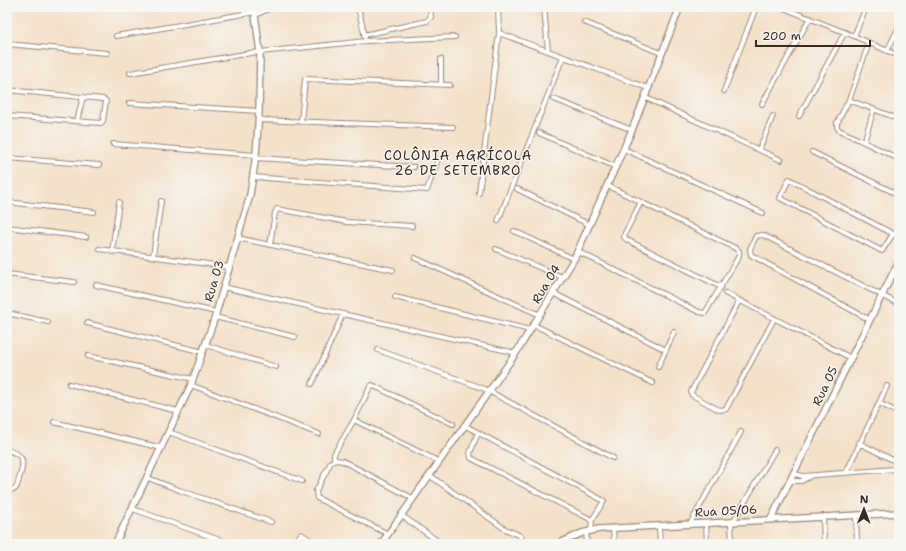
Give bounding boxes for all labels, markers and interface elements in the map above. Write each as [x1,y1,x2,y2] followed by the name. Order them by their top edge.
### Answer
[756,22,870,48] scale bar
[762,28,801,44] text: 200 m
[384,146,532,179] district label: COLÔNIA AGRÍCOLA 26 DE SETEMBRO
[200,258,228,304] street label: Rua 03
[528,262,564,306] street label: Rua 04
[809,364,841,408] street label: Rua 05
[844,489,884,529] north arrow
[860,492,869,507] text: N
[694,501,758,521] street label: Rua 05/06

